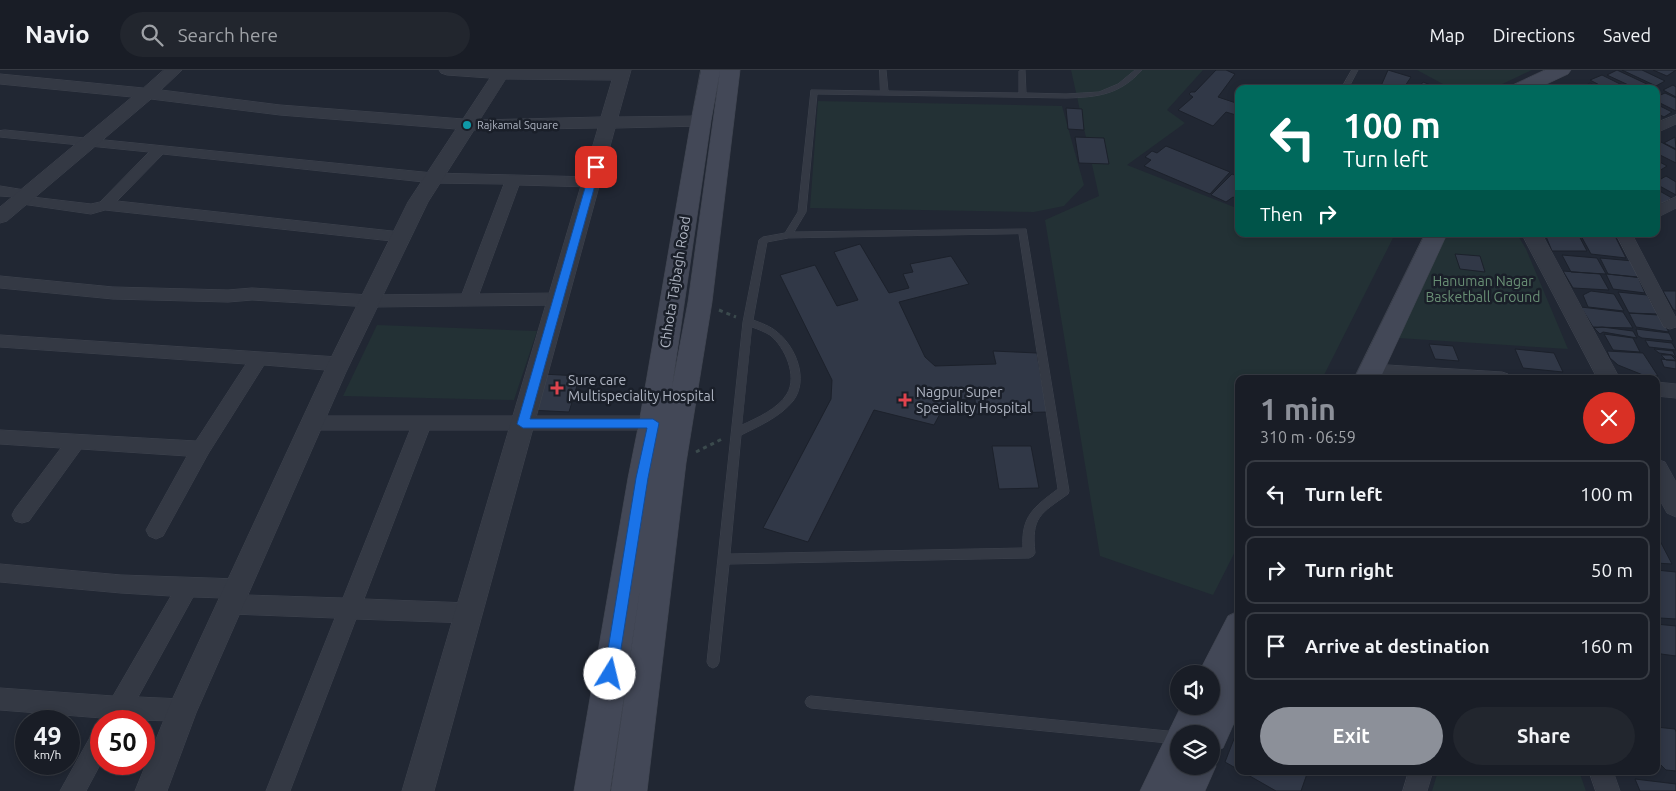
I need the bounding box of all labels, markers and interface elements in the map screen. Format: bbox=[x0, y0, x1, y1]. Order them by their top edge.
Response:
search box bbox=[120, 12, 470, 57]
text: Navio bbox=[25, 21, 90, 48]
icon: search bbox=[138, 21, 166, 49]
text: Search here bbox=[178, 24, 278, 46]
text: Map bbox=[1429, 25, 1465, 45]
text: Directions bbox=[1493, 25, 1575, 45]
text: Saved bbox=[1603, 25, 1651, 45]
icon: left bbox=[1260, 105, 1325, 170]
text: 100 m bbox=[1343, 105, 1441, 145]
marker: Rajkamal Square bbox=[461, 119, 473, 131]
place label: Rajkamal Square bbox=[477, 119, 558, 131]
pin bbox=[575, 146, 617, 188]
text: Turn left bbox=[1343, 146, 1428, 171]
icon: arrive bbox=[582, 153, 610, 181]
icon: right bbox=[1313, 200, 1341, 228]
text: Then bbox=[1260, 203, 1303, 225]
street label: Chhota Tajbagh Road bbox=[657, 215, 693, 349]
park label: Hanuman Nagar Basketball Ground bbox=[1425, 273, 1541, 305]
place label: Sure care Multispeciality Hospital bbox=[568, 372, 715, 404]
marker: Sure care Multispeciality Hospital bbox=[550, 381, 564, 395]
place label: Nagpur Super Speciality Hospital bbox=[916, 384, 1031, 416]
text: 1 min bbox=[1260, 392, 1336, 426]
button: close bbox=[1583, 392, 1635, 444]
marker: Nagpur Super Speciality Hospital bbox=[898, 393, 912, 407]
text: 310 m · 06:59 bbox=[1260, 428, 1356, 446]
icon: left bbox=[1262, 480, 1290, 508]
text: Turn left bbox=[1305, 483, 1383, 505]
text: 100 m bbox=[1580, 483, 1633, 505]
icon: right bbox=[1262, 556, 1290, 584]
text: Turn right bbox=[1305, 559, 1393, 581]
text: 50 m bbox=[1591, 559, 1633, 581]
icon: arrive bbox=[1262, 632, 1290, 660]
text: Arrive at destination bbox=[1305, 635, 1490, 657]
text: 160 m bbox=[1580, 635, 1633, 657]
position arrow bbox=[583, 647, 635, 699]
map controls bbox=[1170, 665, 1220, 775]
button: sound bbox=[1170, 665, 1220, 715]
button: Exit bbox=[1260, 707, 1443, 765]
button: Share bbox=[1453, 707, 1635, 765]
speed limit sign: 50 bbox=[90, 710, 155, 775]
text: 49 bbox=[33, 722, 62, 750]
button: layers bbox=[1170, 725, 1220, 775]
text: km/h bbox=[34, 748, 61, 761]

